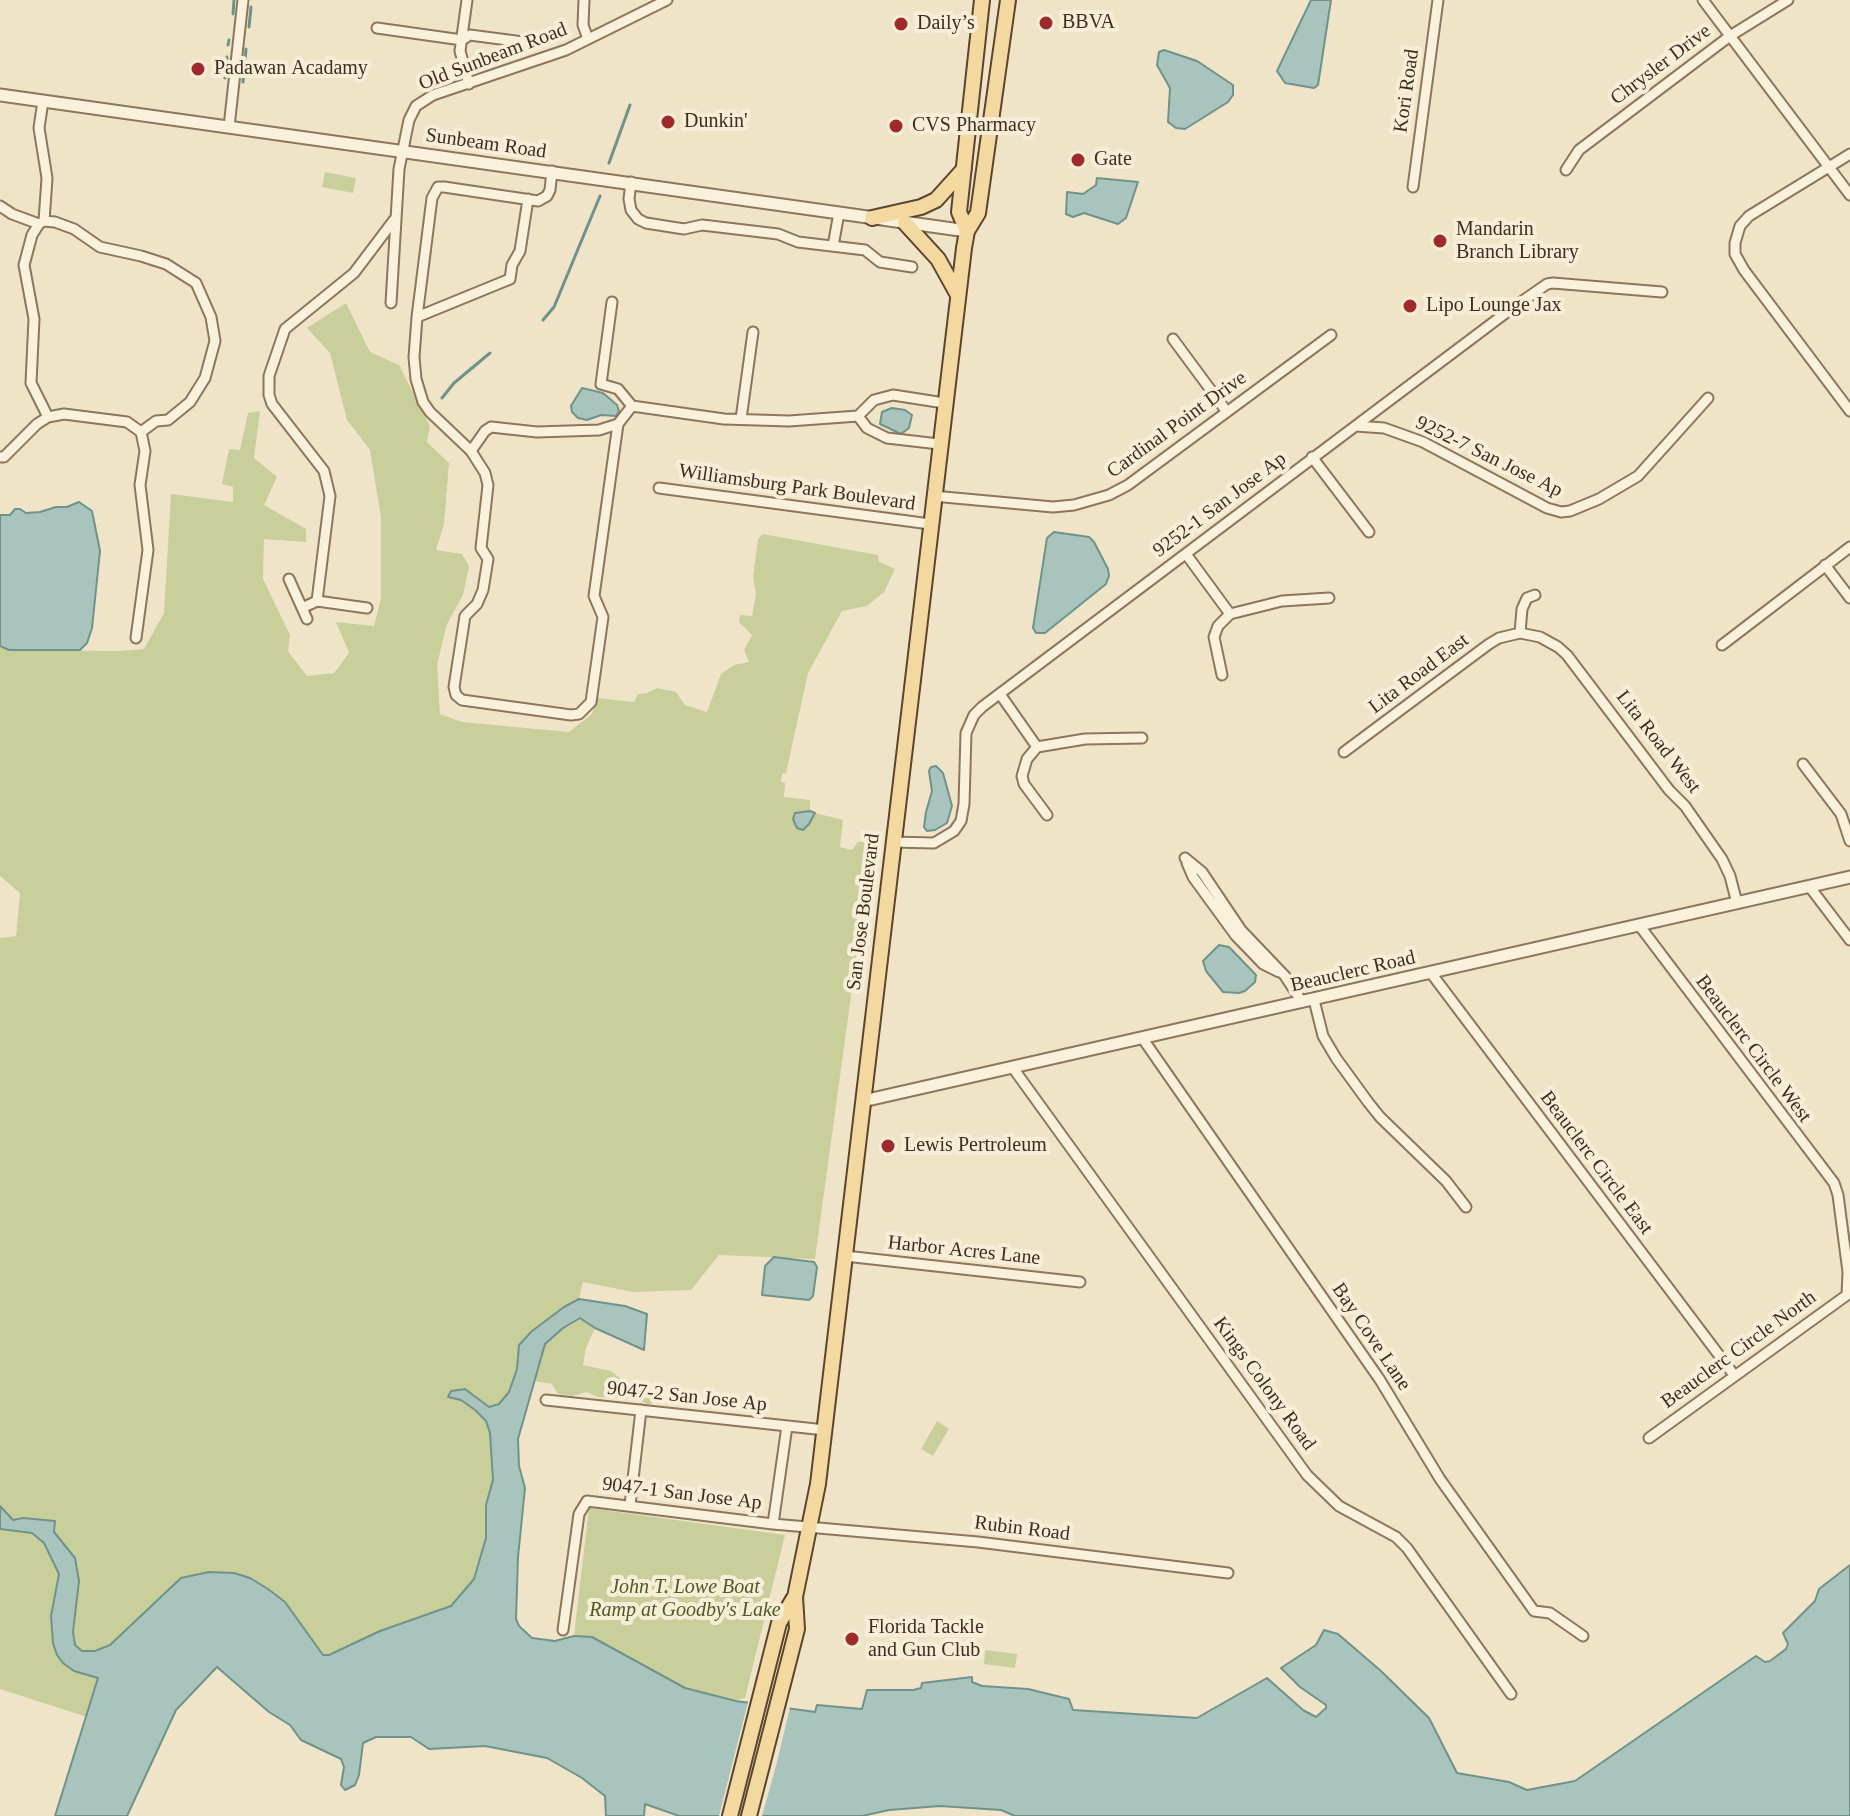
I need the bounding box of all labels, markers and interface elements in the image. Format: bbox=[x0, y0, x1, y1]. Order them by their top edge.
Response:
place label: BBVA bbox=[1062, 11, 1115, 35]
place label: Daily’s bbox=[917, 12, 975, 36]
marker: BBVA bbox=[1037, 14, 1055, 32]
marker: Daily’s bbox=[892, 15, 910, 33]
street label: Old Sunbeam Road bbox=[416, 18, 570, 96]
street label: Chrysler Drive bbox=[1606, 19, 1716, 111]
street label: Kori Road bbox=[1389, 48, 1425, 134]
place label: Padawan Acadamy bbox=[214, 57, 368, 81]
marker: Padawan Acadamy bbox=[189, 60, 207, 78]
place label: Dunkin' bbox=[684, 110, 748, 134]
marker: Dunkin' bbox=[659, 113, 677, 131]
place label: CVS Pharmacy bbox=[912, 114, 1036, 138]
marker: CVS Pharmacy bbox=[887, 117, 905, 135]
street label: Sunbeam Road bbox=[424, 124, 548, 164]
place label: Gate bbox=[1094, 148, 1132, 172]
marker: Gate bbox=[1069, 151, 1087, 169]
place label: Mandarin Branch Library bbox=[1456, 218, 1579, 265]
marker: Mandarin Branch Library bbox=[1431, 232, 1449, 250]
place label: Lipo Lounge Jax bbox=[1426, 294, 1562, 318]
marker: Lipo Lounge Jax bbox=[1401, 297, 1419, 315]
street label: Cardinal Point Drive bbox=[1103, 366, 1251, 484]
street label: 9252-7 San Jose Ap bbox=[1412, 411, 1566, 503]
street label: 9252-1 San Jose Ap bbox=[1149, 447, 1291, 563]
street label: Williamsburg Park Boulevard bbox=[677, 460, 917, 516]
street label: Lita Road East bbox=[1364, 629, 1474, 719]
street label: Lita Road West bbox=[1610, 686, 1706, 798]
street label: San Jose Boulevard bbox=[842, 832, 886, 992]
street label: Beauclerc Road bbox=[1288, 946, 1418, 998]
street label: Beauclerc Circle West bbox=[1690, 971, 1816, 1127]
street label: Beauclerc Circle East bbox=[1534, 1087, 1658, 1239]
place label: Lewis Pertroleum bbox=[904, 1134, 1047, 1158]
marker: Lewis Pertroleum bbox=[879, 1137, 897, 1155]
street label: Harbor Acres Lane bbox=[887, 1231, 1041, 1271]
street label: Bay Cove Lane bbox=[1326, 1279, 1416, 1395]
street label: Beauclerc Circle North bbox=[1657, 1286, 1821, 1414]
street label: Kings Colony Road bbox=[1208, 1313, 1320, 1455]
street label: 9047-2 San Jose Ap bbox=[606, 1377, 768, 1417]
street label: 9047-1 San Jose Ap bbox=[601, 1472, 763, 1516]
street label: Rubin Road bbox=[973, 1511, 1071, 1547]
park label: John T. Lowe Boat Ramp at Goodby's Lake bbox=[589, 1576, 781, 1623]
place label: Florida Tackle and Gun Club bbox=[868, 1616, 984, 1663]
marker: Florida Tackle and Gun Club bbox=[843, 1630, 861, 1648]

